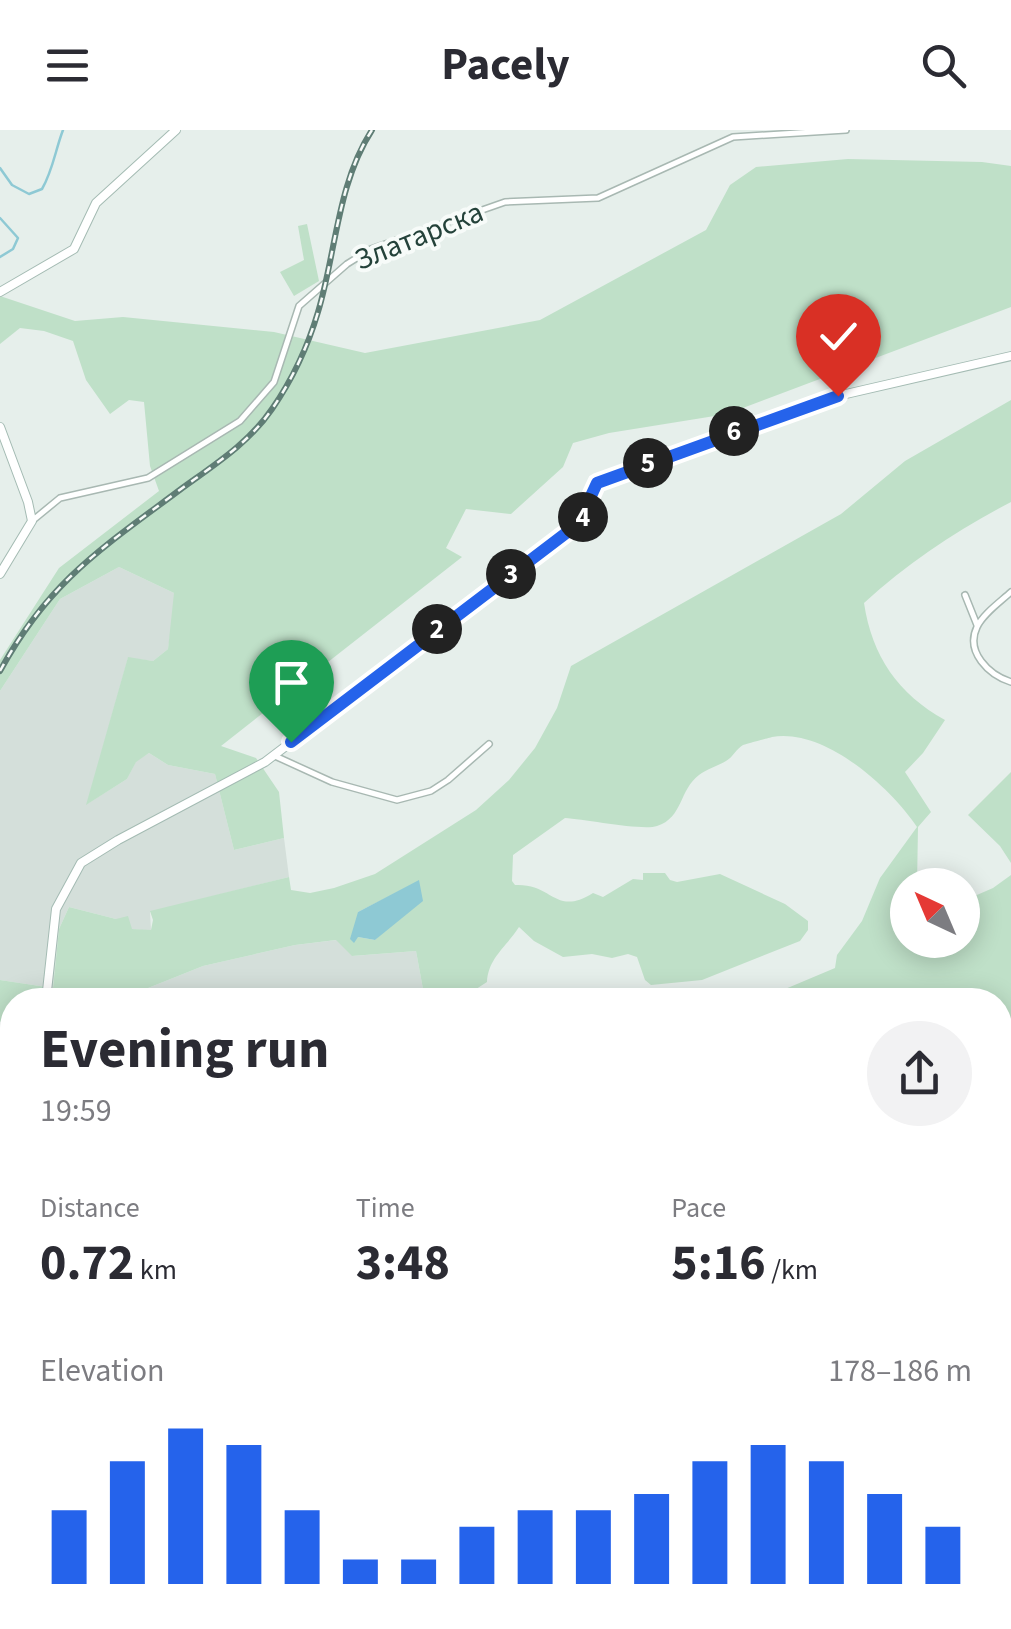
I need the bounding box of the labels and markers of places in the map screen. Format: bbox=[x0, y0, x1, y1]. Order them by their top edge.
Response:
pin bbox=[796, 294, 881, 397]
pin: 6 bbox=[709, 406, 759, 456]
pin: 5 bbox=[623, 438, 673, 488]
pin: 4 bbox=[558, 492, 608, 542]
pin: 3 bbox=[486, 549, 536, 599]
pin: 2 bbox=[412, 604, 462, 654]
pin bbox=[249, 640, 334, 743]

